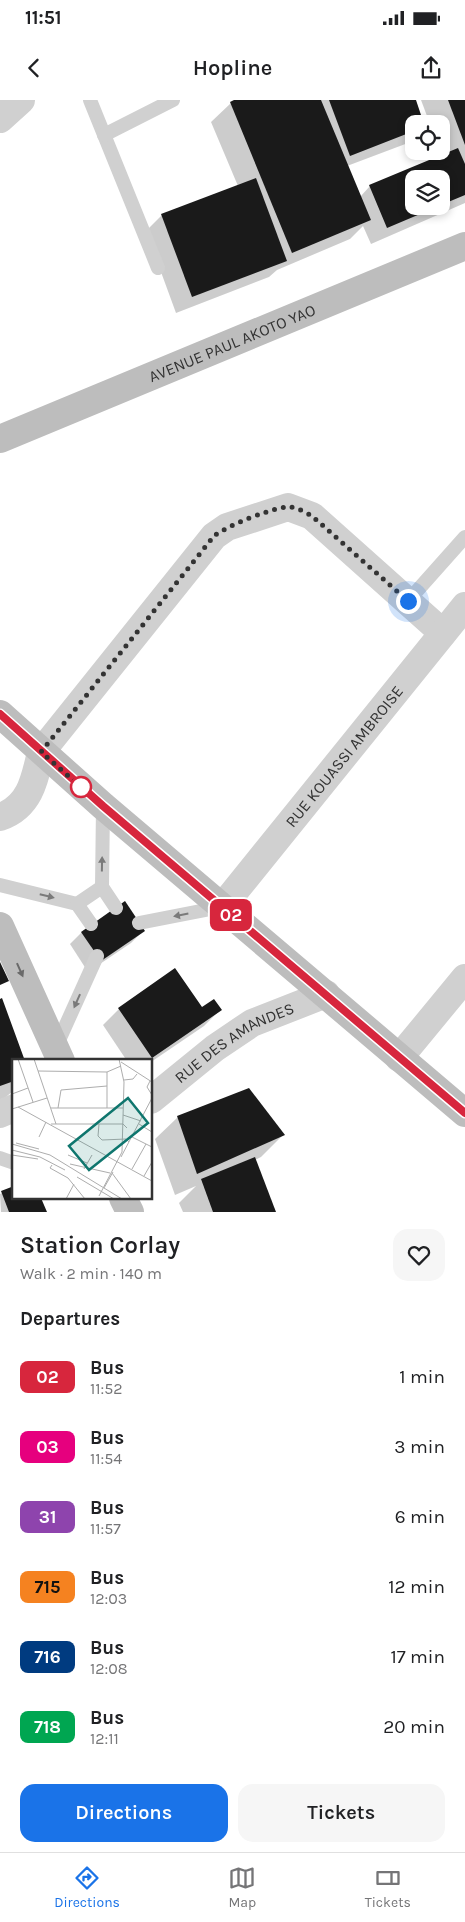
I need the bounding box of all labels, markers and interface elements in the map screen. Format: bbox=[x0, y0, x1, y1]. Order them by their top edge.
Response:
text: 11:51 bbox=[25, 7, 62, 29]
icon: back bbox=[20, 54, 48, 82]
icon: share bbox=[417, 54, 445, 82]
text: Hopline bbox=[193, 55, 272, 81]
map controls bbox=[405, 115, 450, 215]
button: locate bbox=[405, 115, 450, 160]
button: layers bbox=[405, 170, 450, 215]
street label: AVENUE PAUL AKOTO YAO bbox=[146, 300, 318, 386]
your location bbox=[396, 589, 421, 614]
street label: RUE KOUASSI AMBROISE bbox=[281, 682, 407, 831]
unlabelled marker bbox=[70, 776, 92, 798]
one-way arrow bbox=[98, 855, 106, 871]
one-way arrow bbox=[40, 893, 55, 901]
line badge: 02 bbox=[208, 899, 254, 931]
text: 02 bbox=[220, 904, 242, 926]
one-way arrow bbox=[172, 911, 188, 919]
one-way arrow bbox=[16, 963, 24, 977]
one-way arrow bbox=[73, 994, 81, 1008]
street label: RUE DES AMANDES bbox=[171, 999, 297, 1087]
inset map bbox=[12, 1059, 152, 1200]
button: heart bbox=[393, 1229, 445, 1281]
text: Station Corlay bbox=[20, 1231, 180, 1259]
text: Walk · 2 min · 140 m bbox=[20, 1264, 162, 1283]
text: Departures bbox=[20, 1308, 120, 1330]
text: Bus bbox=[90, 1357, 124, 1379]
text: 02 bbox=[36, 1366, 59, 1388]
text: 1 min bbox=[399, 1366, 445, 1388]
text: 11:52 bbox=[90, 1379, 123, 1398]
text: Bus bbox=[90, 1427, 124, 1449]
text: 03 bbox=[36, 1436, 59, 1458]
text: 3 min bbox=[394, 1436, 445, 1458]
text: 11:54 bbox=[90, 1449, 122, 1468]
text: Bus bbox=[90, 1497, 124, 1519]
text: 31 bbox=[39, 1506, 56, 1528]
text: 6 min bbox=[395, 1506, 445, 1528]
text: 11:57 bbox=[90, 1519, 121, 1538]
text: Bus bbox=[90, 1567, 124, 1589]
text: 715 bbox=[35, 1576, 60, 1598]
text: 12 min bbox=[388, 1576, 445, 1598]
text: 12:03 bbox=[90, 1589, 127, 1608]
text: Bus bbox=[90, 1637, 124, 1659]
text: 716 bbox=[34, 1646, 61, 1668]
text: 17 min bbox=[390, 1646, 445, 1668]
text: 12:08 bbox=[90, 1659, 128, 1678]
text: Bus bbox=[90, 1707, 124, 1729]
text: 718 bbox=[34, 1716, 61, 1738]
text: 20 min bbox=[383, 1716, 445, 1738]
text: 12:11 bbox=[90, 1729, 119, 1748]
button: Directions bbox=[20, 1784, 228, 1842]
button: Tickets bbox=[238, 1784, 445, 1842]
tab: Directions bbox=[54, 1864, 120, 1911]
tab: Map bbox=[228, 1864, 256, 1911]
tab: Tickets bbox=[365, 1864, 411, 1911]

